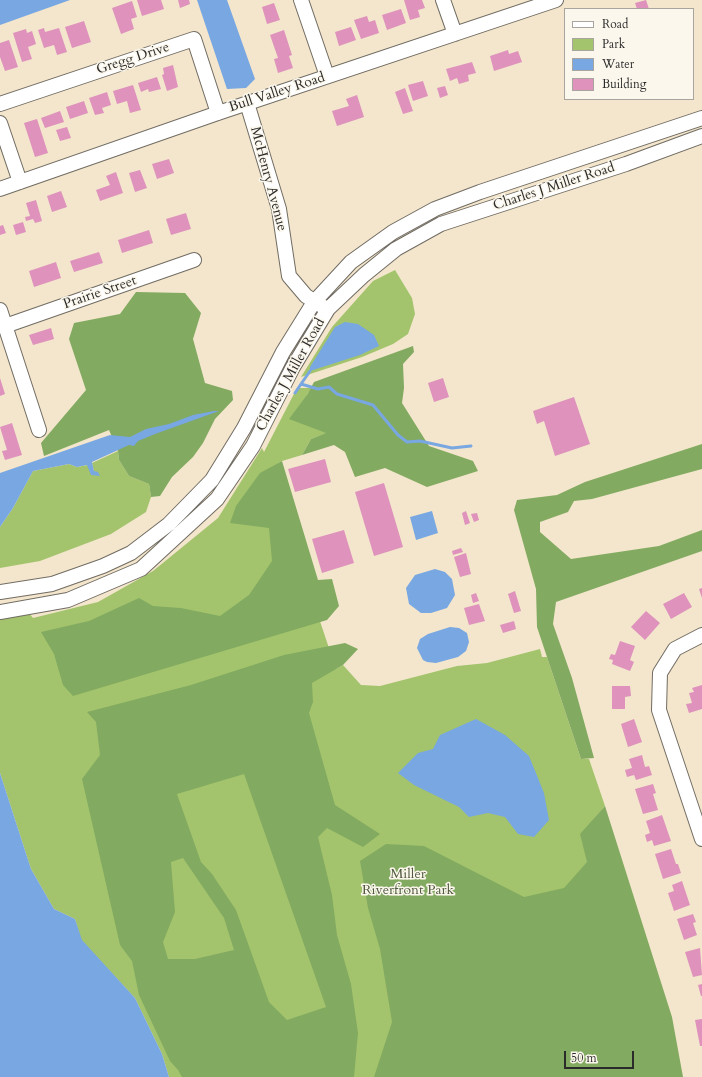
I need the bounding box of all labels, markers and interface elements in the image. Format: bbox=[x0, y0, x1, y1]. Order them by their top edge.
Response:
legend bbox=[564, 8, 694, 100]
text: Road bbox=[602, 16, 628, 32]
text: Park bbox=[602, 36, 625, 52]
street label: Gregg Drive bbox=[94, 39, 172, 79]
text: Water bbox=[602, 56, 634, 72]
street label: Bull Valley Road bbox=[227, 70, 327, 116]
text: Building bbox=[602, 76, 646, 92]
street label: McHenry Avenue bbox=[246, 125, 290, 233]
street label: Charles J Miller Road bbox=[491, 159, 617, 215]
street label: Prairie Street bbox=[61, 273, 139, 313]
street label: Charles J Miller Road bbox=[253, 316, 329, 434]
park label: Miller Riverfront Park bbox=[362, 867, 454, 900]
scale bar bbox=[566, 1043, 636, 1069]
text: 50 m bbox=[571, 1050, 597, 1066]

